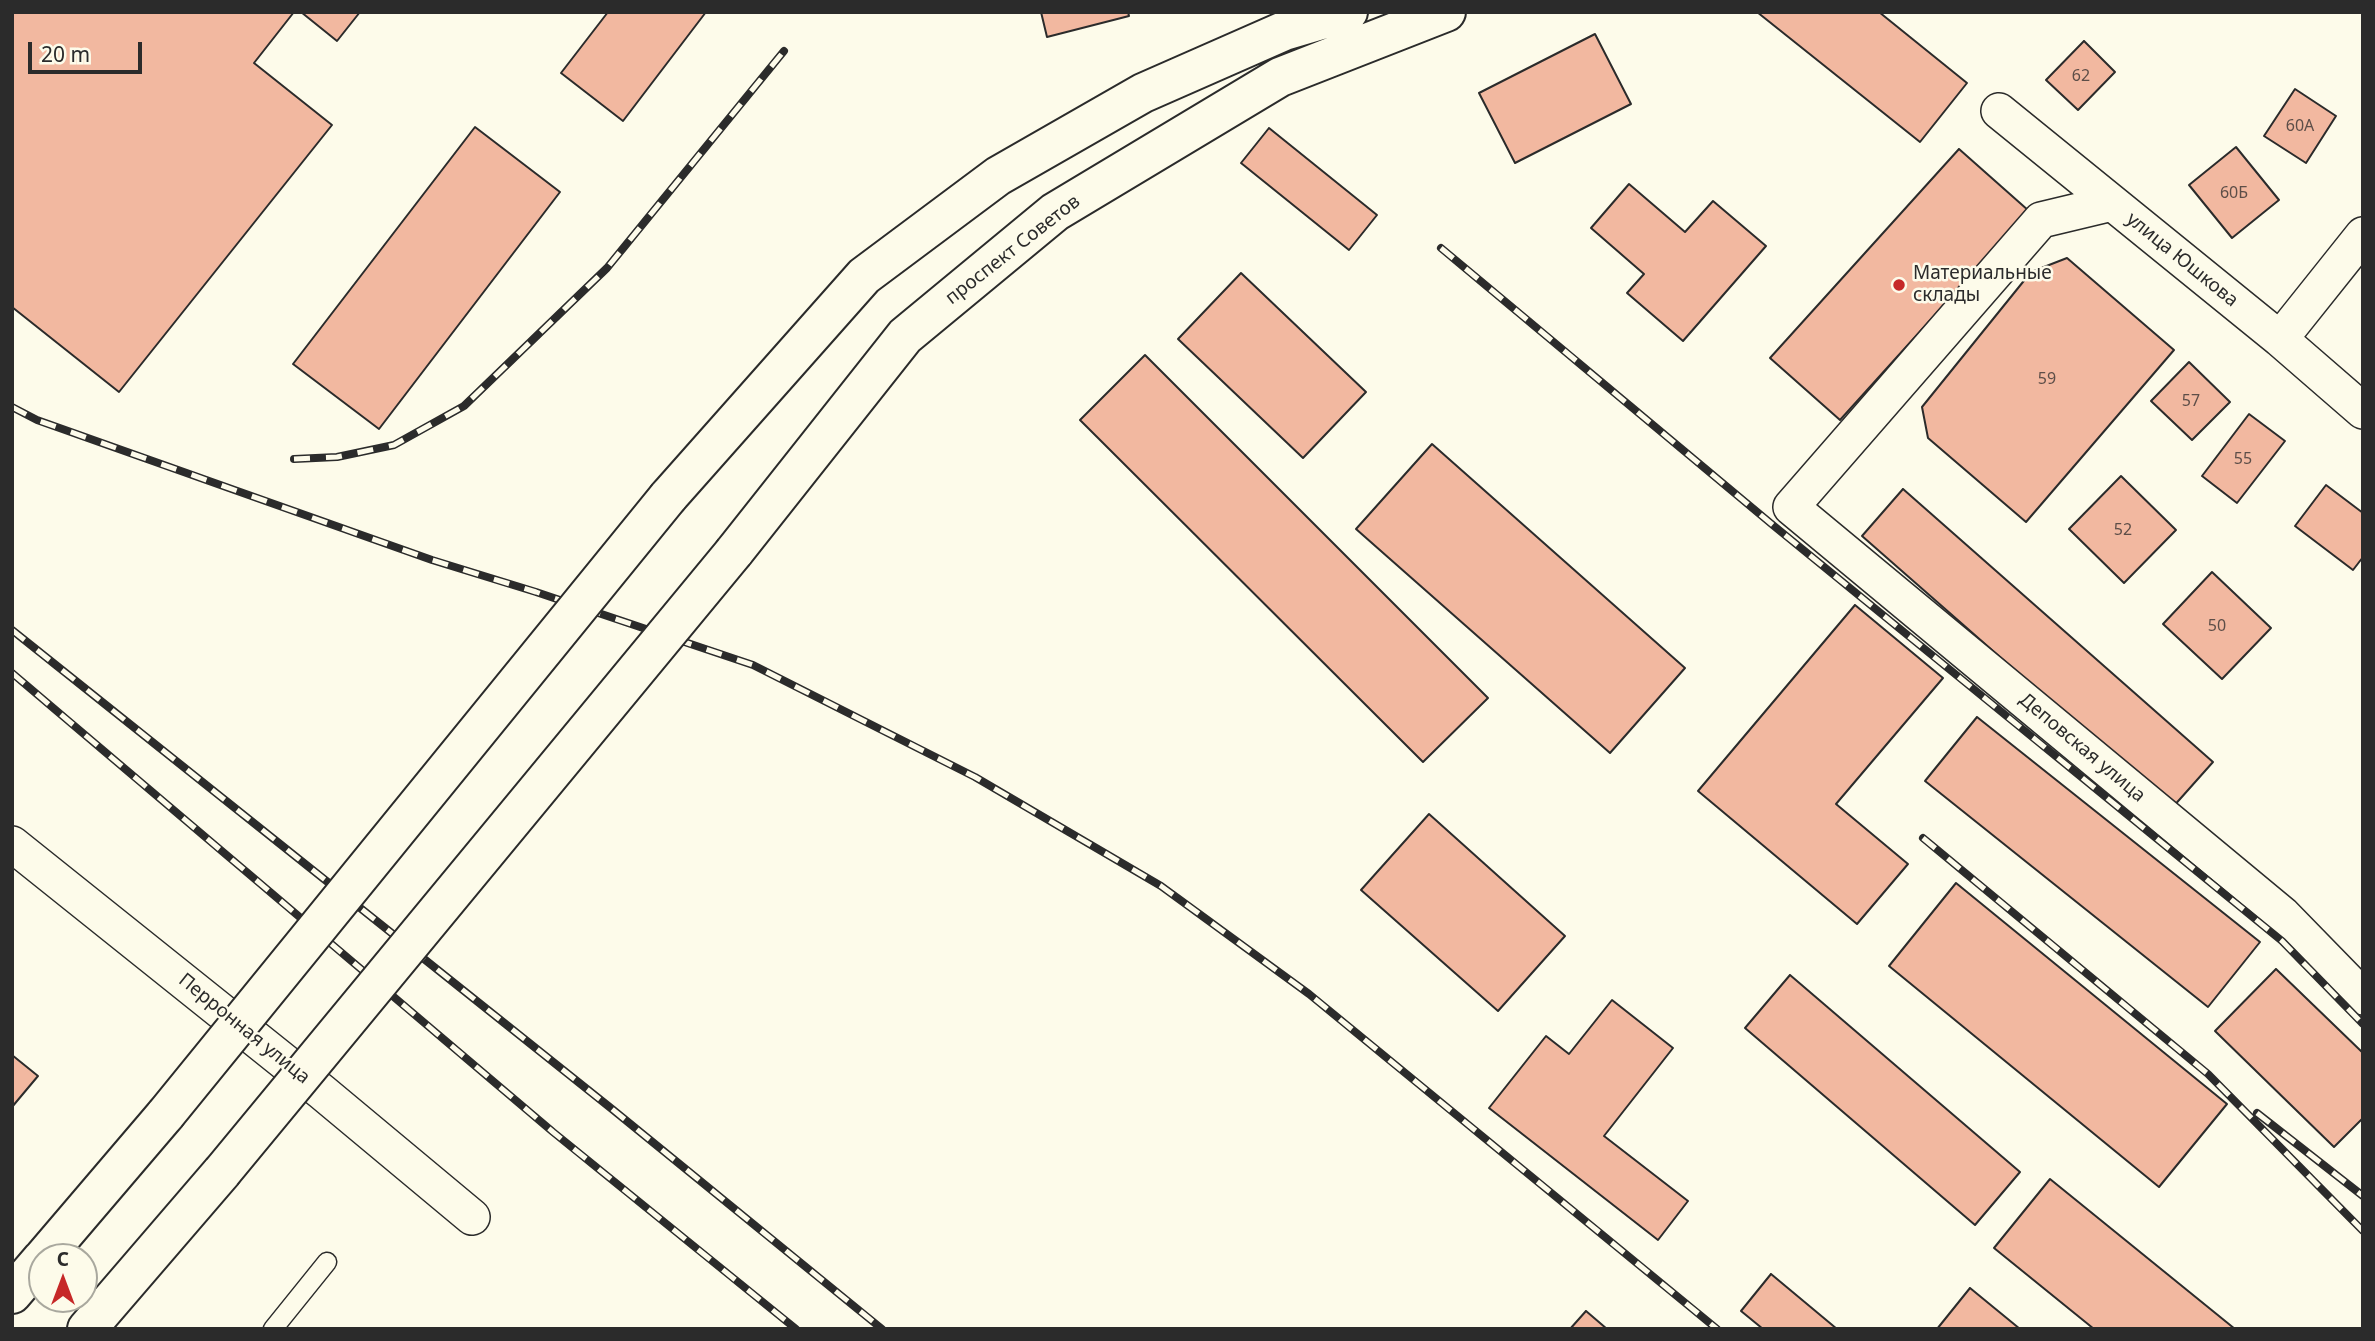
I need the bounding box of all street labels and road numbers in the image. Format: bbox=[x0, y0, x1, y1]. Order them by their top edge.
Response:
street label: проспект Советов bbox=[941, 190, 1085, 310]
street label: улица Юшкова bbox=[2122, 208, 2242, 312]
street label: Деповская улица bbox=[2014, 689, 2150, 807]
street label: Перронная улица bbox=[174, 969, 314, 1089]

